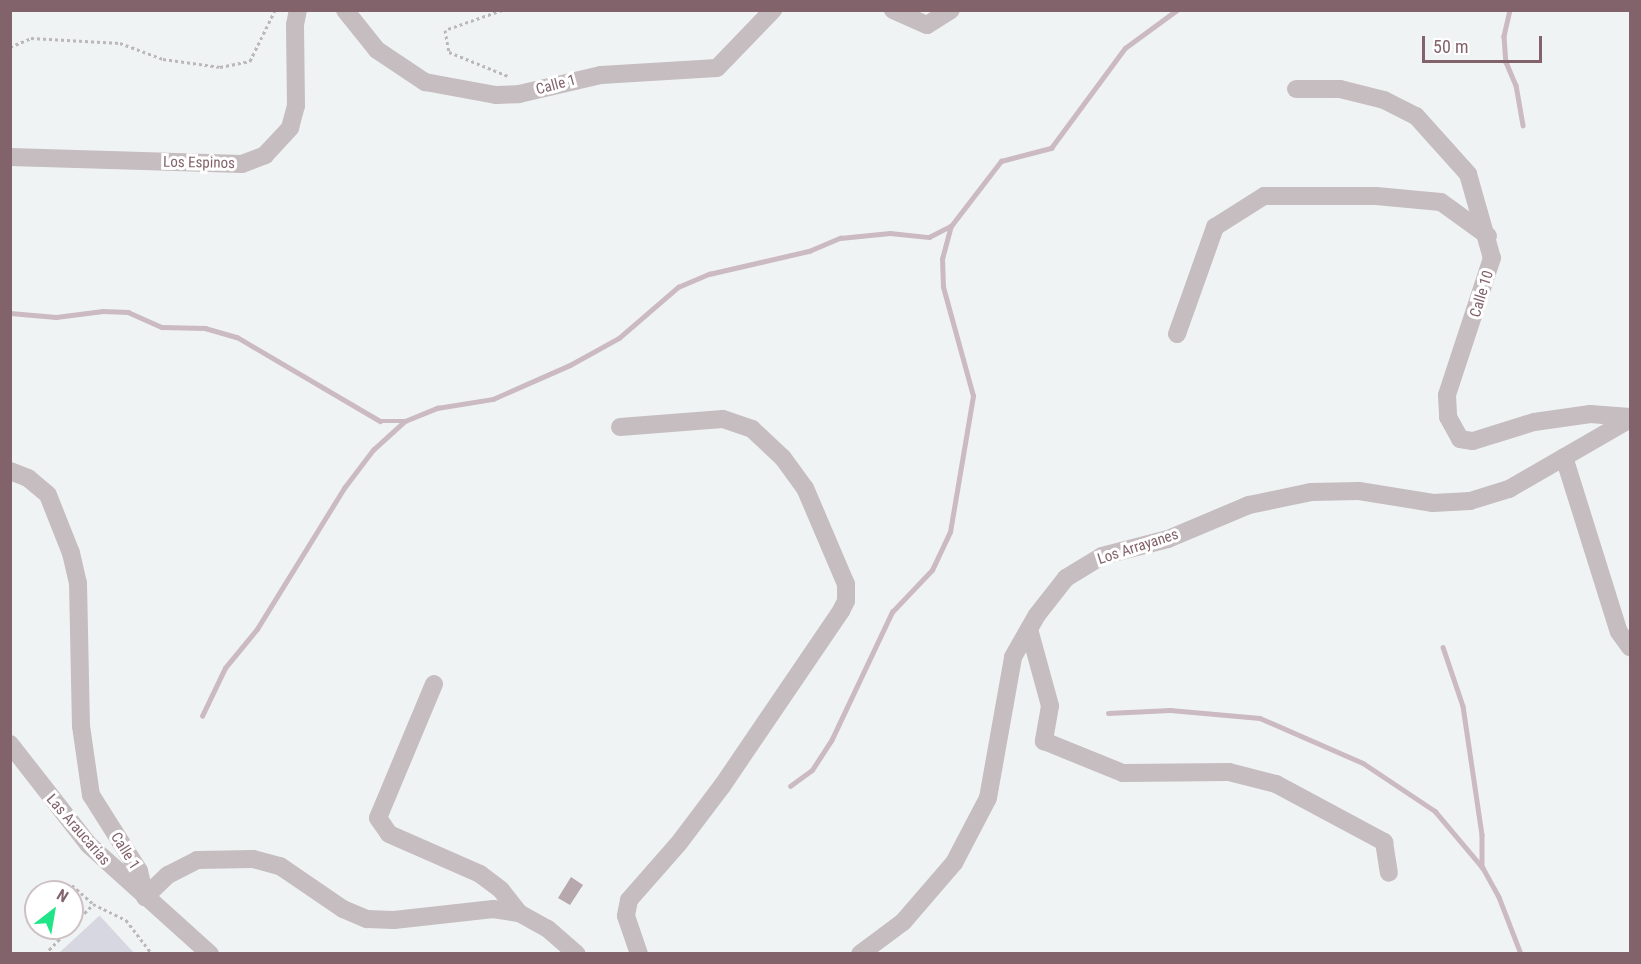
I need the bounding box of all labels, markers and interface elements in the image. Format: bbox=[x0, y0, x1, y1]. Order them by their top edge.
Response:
scale bar bbox=[1425, 24, 1545, 62]
text: 50 m bbox=[1433, 36, 1468, 57]
street label: Calle 1 bbox=[534, 71, 578, 99]
street label: Los Espinos bbox=[163, 153, 235, 173]
street label: Calle 10 bbox=[1466, 268, 1498, 320]
street label: Los Arrayanes bbox=[1095, 525, 1181, 569]
street label: Las Araucarias bbox=[42, 791, 114, 869]
street label: Calle 1 bbox=[107, 829, 143, 873]
north arrow bbox=[24, 880, 84, 940]
text: N bbox=[53, 885, 72, 907]

